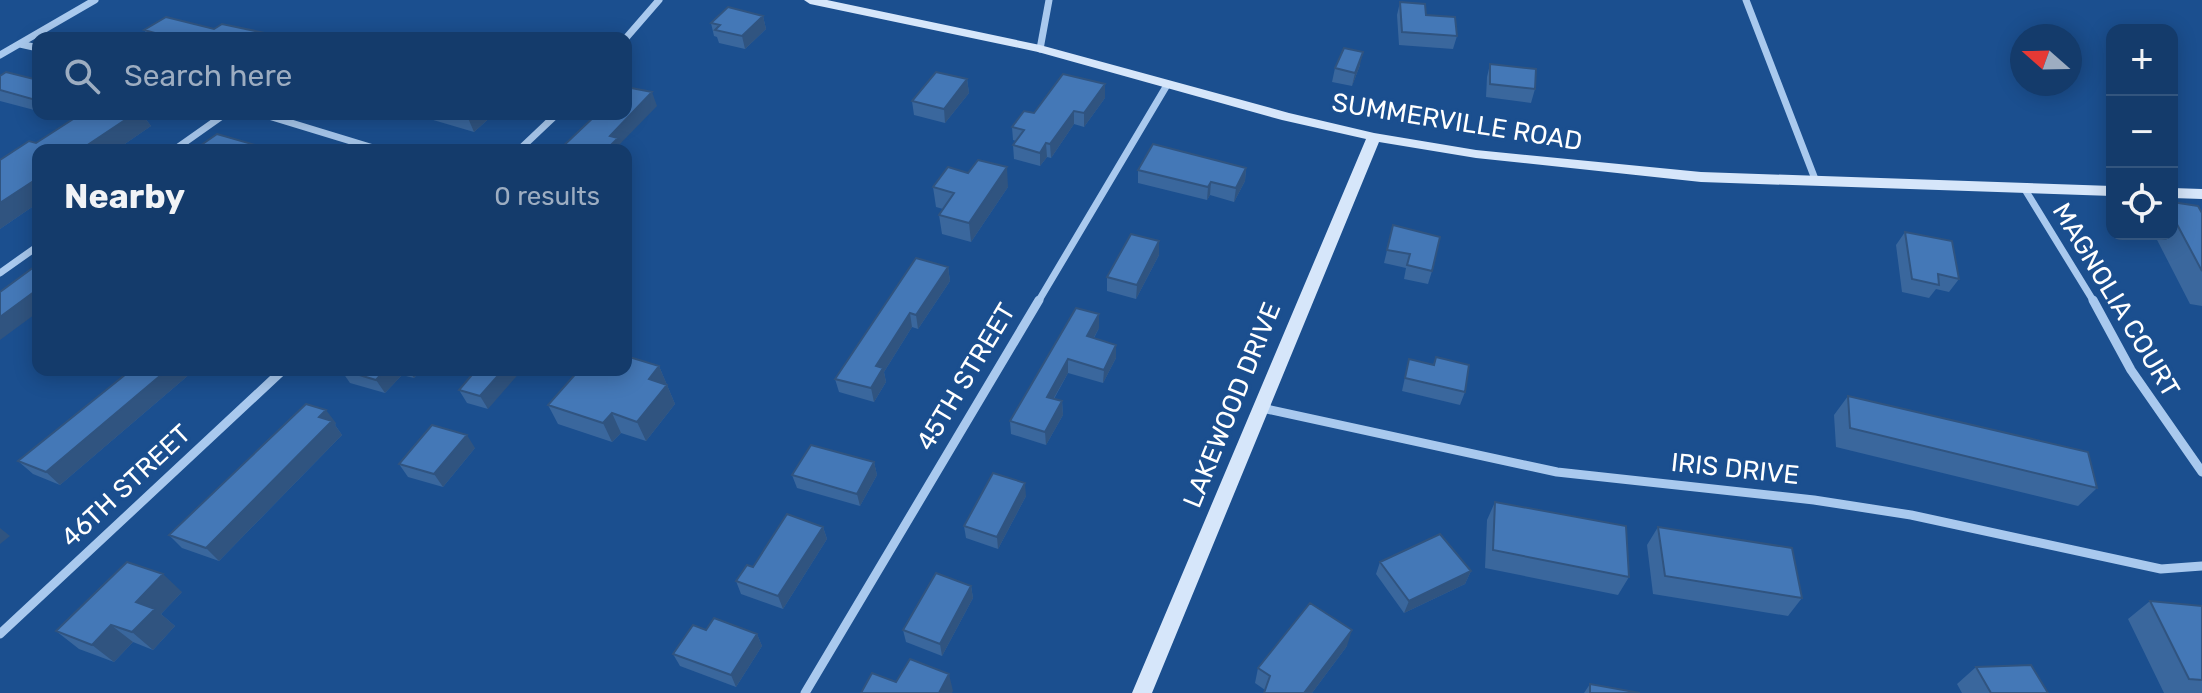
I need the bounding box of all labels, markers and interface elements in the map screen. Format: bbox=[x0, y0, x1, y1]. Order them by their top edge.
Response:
north arrow bbox=[2010, 24, 2082, 96]
map controls bbox=[2106, 24, 2178, 240]
button: + bbox=[2106, 24, 2178, 96]
search box bbox=[32, 32, 632, 120]
icon: search bbox=[60, 54, 104, 98]
text: Search here bbox=[124, 58, 292, 94]
street label: SUMMERVILLE ROAD bbox=[1330, 87, 1584, 157]
button: − bbox=[2106, 96, 2178, 168]
button: locate bbox=[2106, 168, 2178, 240]
text: Nearby bbox=[64, 176, 185, 217]
text: 0 results bbox=[494, 181, 600, 212]
street label: MAGNOLIA COURT bbox=[2046, 197, 2186, 403]
street label: 45TH STREET bbox=[910, 298, 1022, 456]
street label: LAKEWOOD DRIVE bbox=[1177, 298, 1287, 512]
street label: 46TH STREET bbox=[55, 418, 197, 554]
street label: IRIS DRIVE bbox=[1669, 447, 1801, 491]

